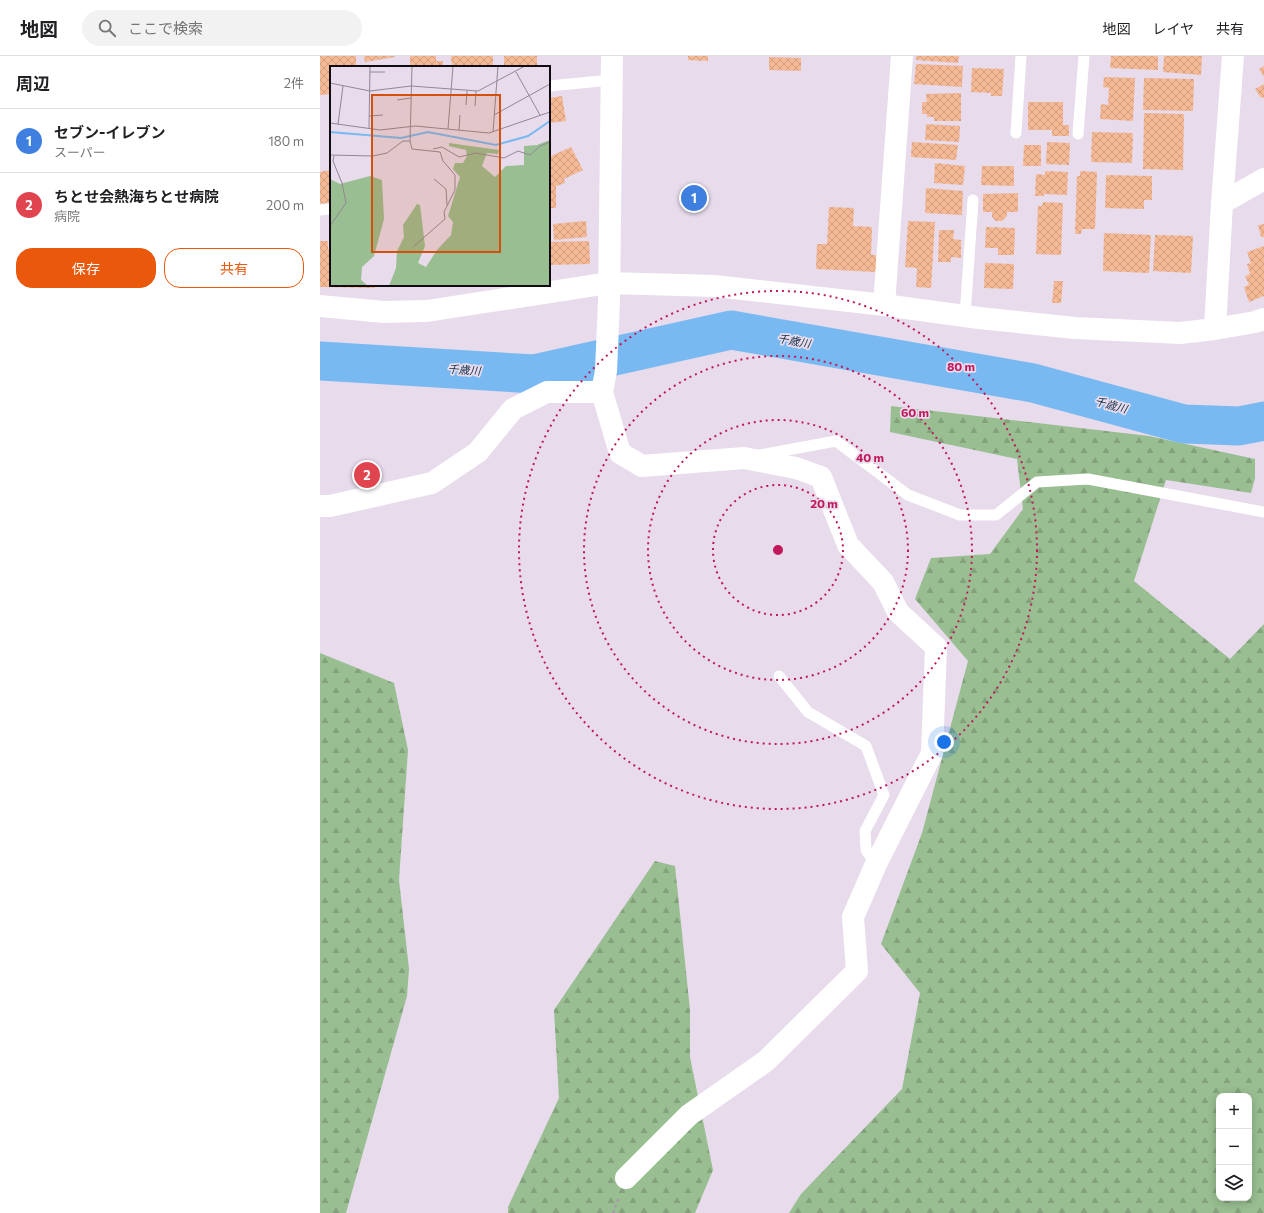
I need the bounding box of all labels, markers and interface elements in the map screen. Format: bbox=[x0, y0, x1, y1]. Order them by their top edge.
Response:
search box bbox=[82, 10, 362, 46]
text: 地図 bbox=[20, 17, 58, 40]
icon: search bbox=[96, 17, 118, 39]
text: ここで検索 bbox=[128, 19, 203, 37]
text: 地図 bbox=[1102, 20, 1130, 37]
text: レイヤ bbox=[1152, 20, 1194, 37]
text: 共有 bbox=[1216, 20, 1244, 37]
inset map bbox=[330, 66, 550, 286]
text: 周辺 bbox=[16, 73, 50, 94]
text: 2件 bbox=[284, 75, 304, 91]
text: セブン-イレブン bbox=[54, 123, 165, 141]
text: 1 bbox=[26, 133, 32, 149]
text: 180 m bbox=[268, 133, 304, 149]
text: スーパー bbox=[54, 144, 106, 160]
pin: 1 bbox=[681, 183, 707, 213]
text: ちとせ会熱海ちとせ病院 bbox=[54, 187, 219, 205]
text: 2 bbox=[25, 197, 33, 213]
text: 200 m bbox=[266, 197, 304, 213]
text: 病院 bbox=[54, 208, 80, 224]
button: 保存 bbox=[16, 248, 156, 288]
button: 共有 bbox=[164, 248, 304, 288]
water label: 千歳川 bbox=[777, 331, 812, 350]
text: 80 m bbox=[947, 359, 975, 373]
water label: 千歳川 bbox=[447, 362, 482, 377]
water label: 千歳川 bbox=[1094, 394, 1130, 415]
text: 60 m bbox=[901, 405, 929, 419]
text: 40 m bbox=[856, 450, 884, 464]
pin: 2 bbox=[354, 460, 380, 490]
text: 20 m bbox=[810, 496, 838, 510]
centre of rings bbox=[771, 543, 785, 557]
your location bbox=[934, 732, 954, 752]
map controls bbox=[1216, 1093, 1252, 1201]
button: + bbox=[1216, 1093, 1252, 1129]
button: − bbox=[1216, 1129, 1252, 1165]
button: layers bbox=[1216, 1165, 1252, 1201]

